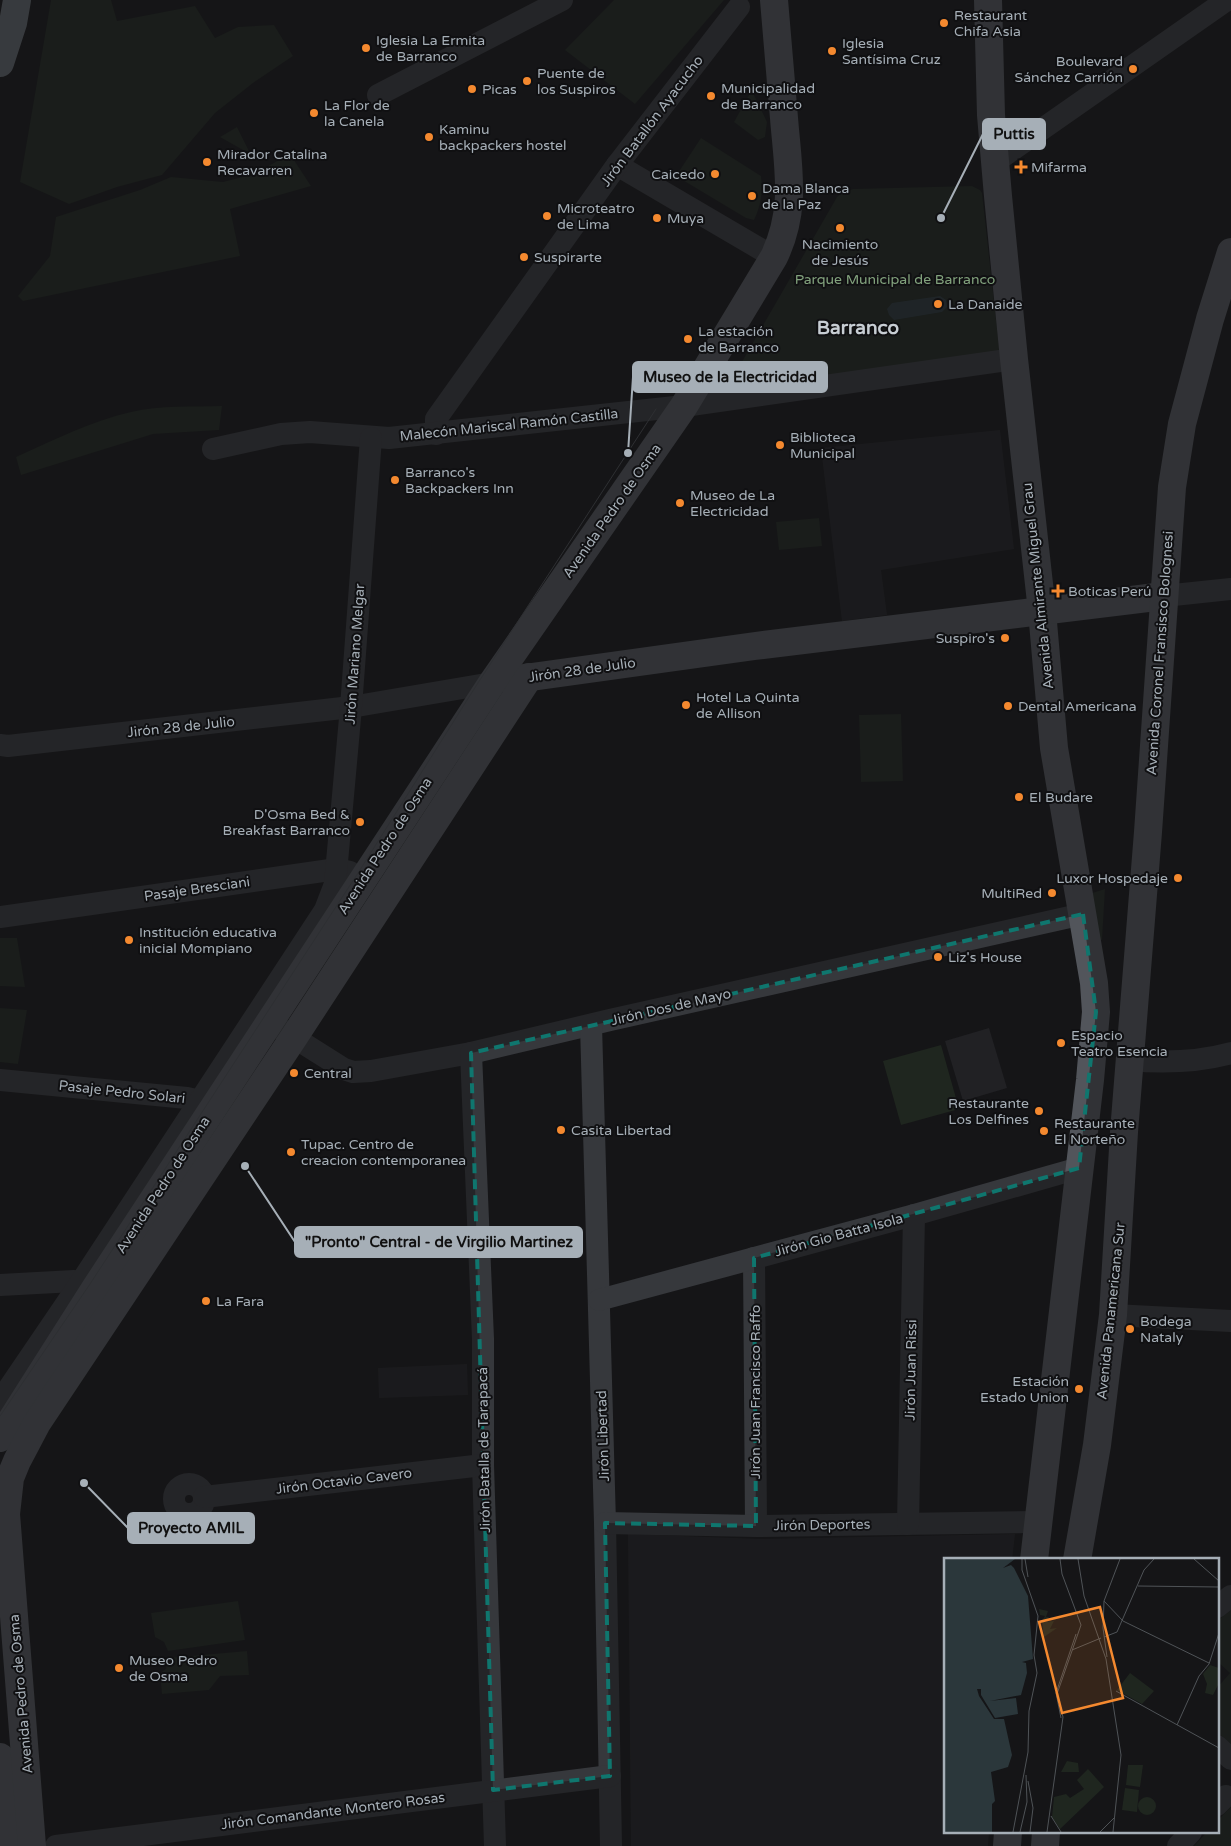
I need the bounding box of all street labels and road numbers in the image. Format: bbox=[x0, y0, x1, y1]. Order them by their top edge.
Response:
street label: Jirón Batallón Ayacucho bbox=[597, 52, 707, 190]
street label: Malecón Mariscal Ramón Castilla bbox=[399, 405, 619, 445]
street label: Avenida Pedro de Osma bbox=[559, 441, 665, 581]
street label: Avenida Almirante Miguel Grau bbox=[1019, 482, 1057, 690]
street label: Avenida Coronel Fransisco Bolognesi bbox=[1143, 530, 1177, 776]
street label: Jirón Mariano Melgar bbox=[342, 582, 368, 725]
street label: Jirón 28 de Julio bbox=[527, 654, 637, 686]
street label: Jirón 28 de Julio bbox=[126, 713, 236, 741]
street label: Avenida Pedro de Osma bbox=[334, 774, 436, 918]
street label: Pasaje Bresciani bbox=[143, 873, 251, 905]
street label: Jirón Dos de Mayo bbox=[609, 985, 733, 1029]
street label: Pasaje Pedro Solari bbox=[58, 1077, 186, 1107]
street label: Avenida Pedro de Osma bbox=[112, 1113, 214, 1257]
street label: Jirón Gio Batta Isola bbox=[773, 1210, 905, 1260]
street label: Avenida Panamericana Sur bbox=[1093, 1221, 1129, 1401]
street label: Jirón Juan Francisco Raffo bbox=[747, 1305, 764, 1479]
street label: Jirón Juan Rissi bbox=[902, 1319, 920, 1421]
street label: Jirón Batalla de Tarapacá bbox=[474, 1367, 494, 1533]
street label: Jirón Libertad bbox=[593, 1390, 613, 1482]
street label: Jirón Octavio Cavero bbox=[275, 1464, 413, 1498]
street label: Jirón Deportes bbox=[774, 1516, 871, 1534]
street label: Avenida Pedro de Osma bbox=[6, 1614, 36, 1774]
street label: Jirón Comandante Montero Rosas bbox=[220, 1789, 446, 1833]

